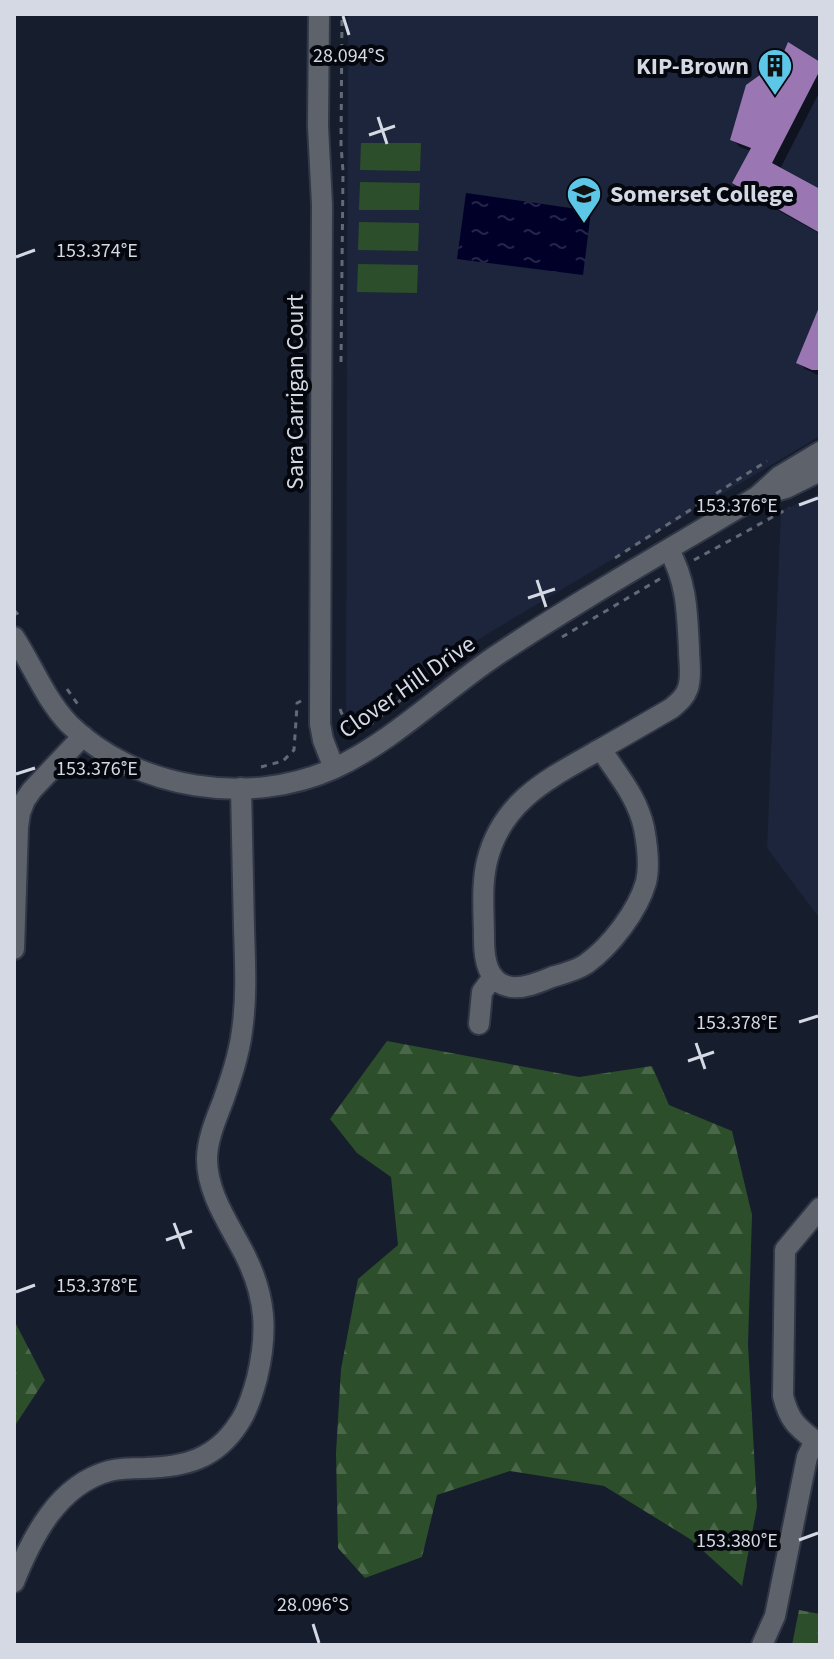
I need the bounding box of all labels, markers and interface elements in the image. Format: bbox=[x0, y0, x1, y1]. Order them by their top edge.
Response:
text: 28.094°S bbox=[313, 42, 385, 70]
building icon: KIP-Brown bbox=[756, 47, 794, 97]
place label: KIP-Brown bbox=[636, 49, 749, 84]
school or university icon: Somerset College bbox=[565, 175, 603, 225]
place label: Somerset College bbox=[610, 177, 794, 212]
text: 153.374°E bbox=[56, 237, 138, 265]
street label: Sara Carrigan Court bbox=[278, 294, 313, 490]
text: 153.376°E bbox=[696, 492, 778, 520]
street label: Clover Hill Drive bbox=[332, 627, 482, 747]
text: 153.376°E bbox=[56, 755, 138, 783]
text: 153.378°E bbox=[696, 1009, 778, 1037]
text: 153.378°E bbox=[56, 1272, 138, 1300]
text: 153.380°E bbox=[696, 1527, 778, 1555]
text: 28.096°S bbox=[277, 1591, 349, 1619]

